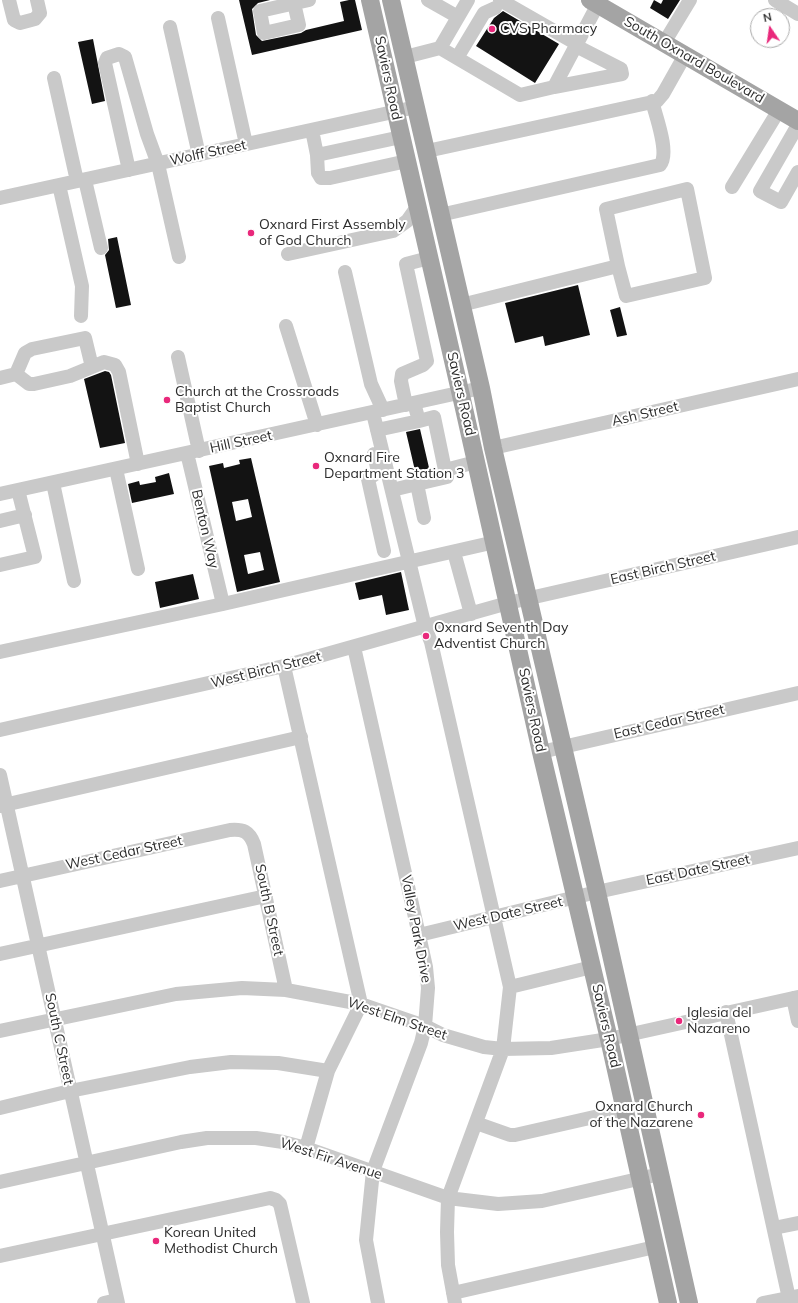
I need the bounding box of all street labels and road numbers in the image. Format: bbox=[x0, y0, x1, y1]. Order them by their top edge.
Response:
street label: South Oxnard Boulevard bbox=[621, 13, 767, 107]
street label: Saviers Road bbox=[371, 35, 405, 121]
street label: Wolff Street bbox=[168, 137, 248, 169]
street label: Saviers Road bbox=[443, 351, 479, 437]
street label: Ash Street bbox=[610, 398, 680, 430]
street label: Hill Street bbox=[208, 427, 274, 457]
street label: Benton Way bbox=[188, 488, 222, 570]
street label: East Birch Street bbox=[609, 548, 717, 588]
street label: West Birch Street bbox=[209, 648, 323, 692]
street label: Saviers Road bbox=[515, 667, 549, 753]
street label: East Cedar Street bbox=[612, 701, 726, 743]
street label: West Cedar Street bbox=[64, 832, 184, 874]
street label: East Date Street bbox=[645, 851, 751, 889]
street label: South B Street bbox=[251, 863, 287, 957]
street label: Valley Park Drive bbox=[397, 874, 435, 984]
street label: West Date Street bbox=[452, 893, 564, 935]
street label: Saviers Road bbox=[588, 983, 624, 1069]
street label: South C Street bbox=[41, 992, 77, 1086]
street label: West Elm Street bbox=[345, 994, 449, 1044]
street label: West Fir Avenue bbox=[278, 1135, 384, 1183]

